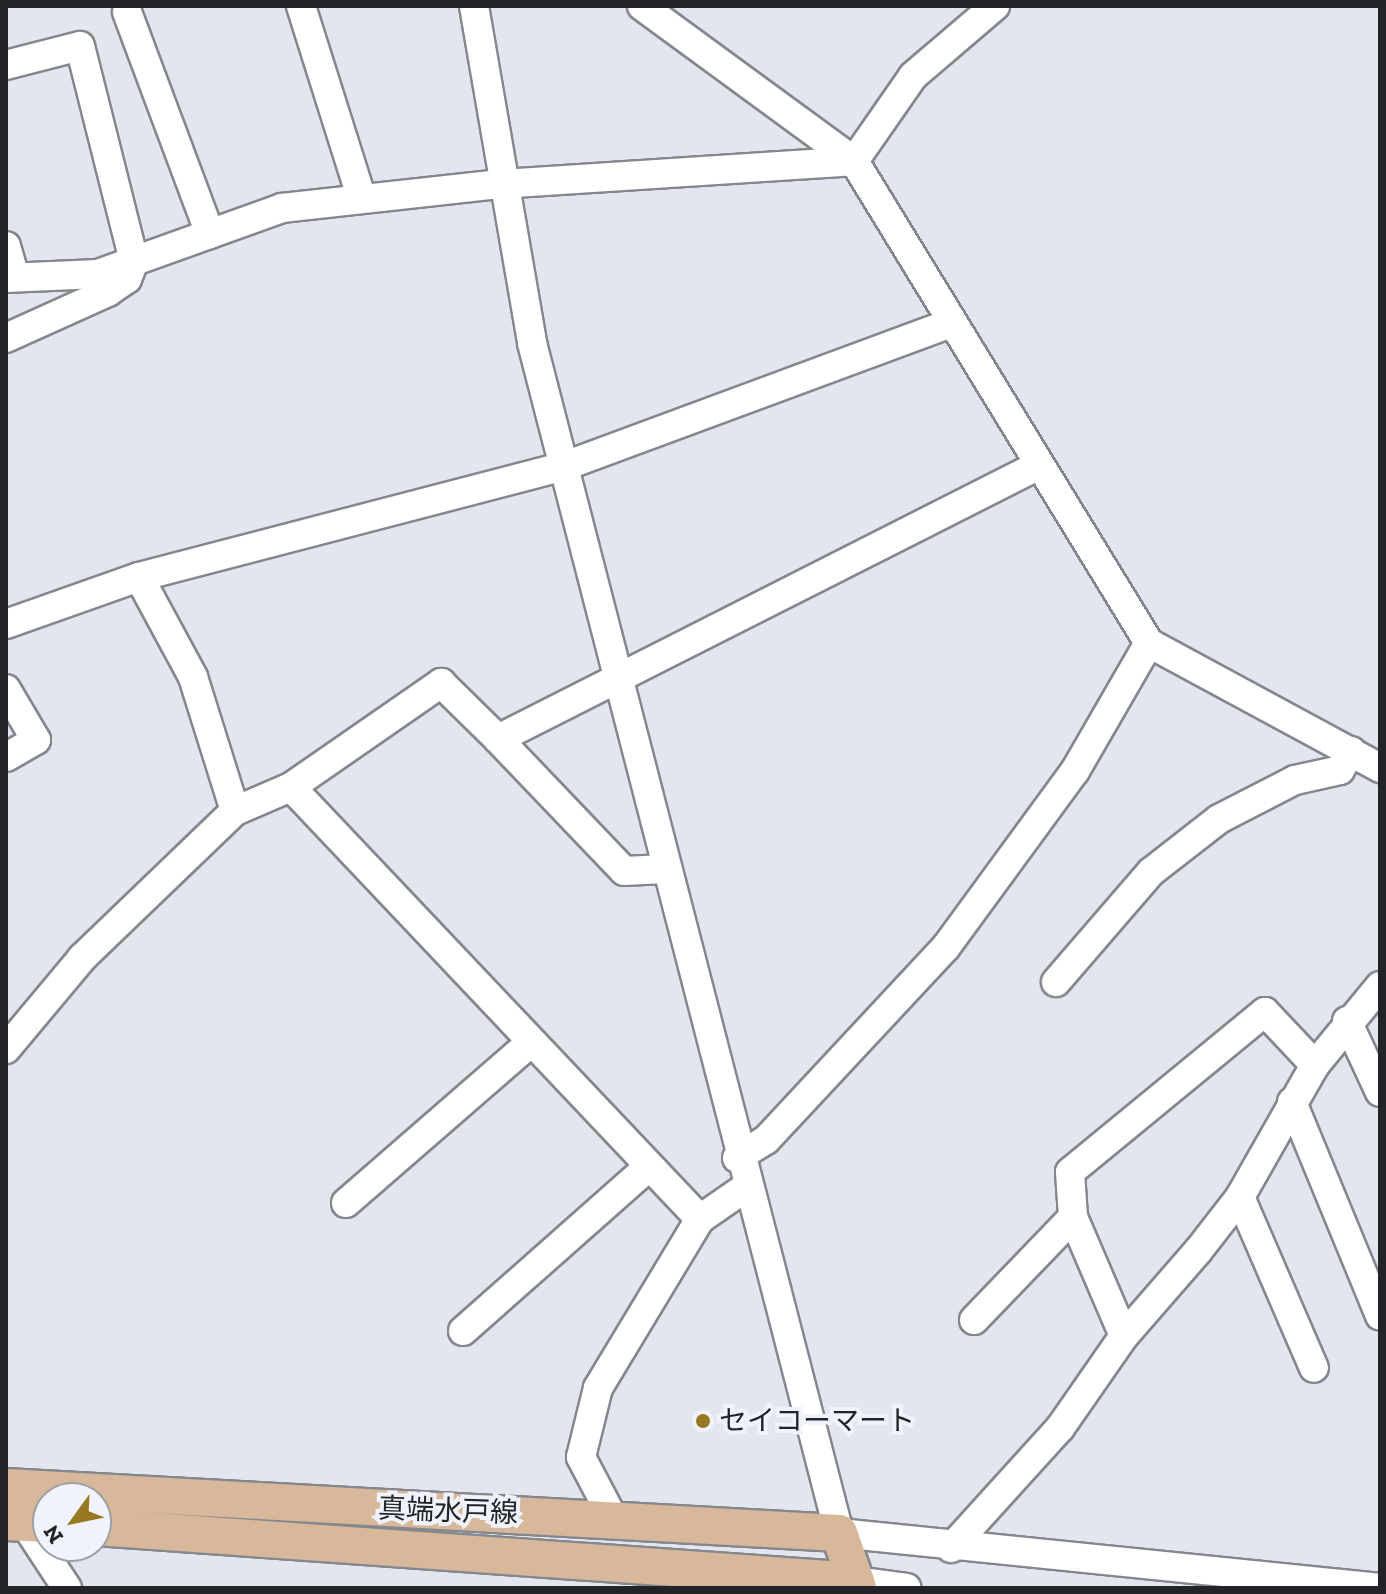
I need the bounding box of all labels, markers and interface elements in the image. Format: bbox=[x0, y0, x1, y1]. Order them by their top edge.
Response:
place label: セイコーマート bbox=[719, 1404, 915, 1438]
marker: セイコーマート bbox=[694, 1412, 712, 1430]
north arrow bbox=[32, 1482, 112, 1562]
street label: 真端水戸線 bbox=[377, 1492, 519, 1530]
text: N bbox=[37, 1520, 69, 1549]

